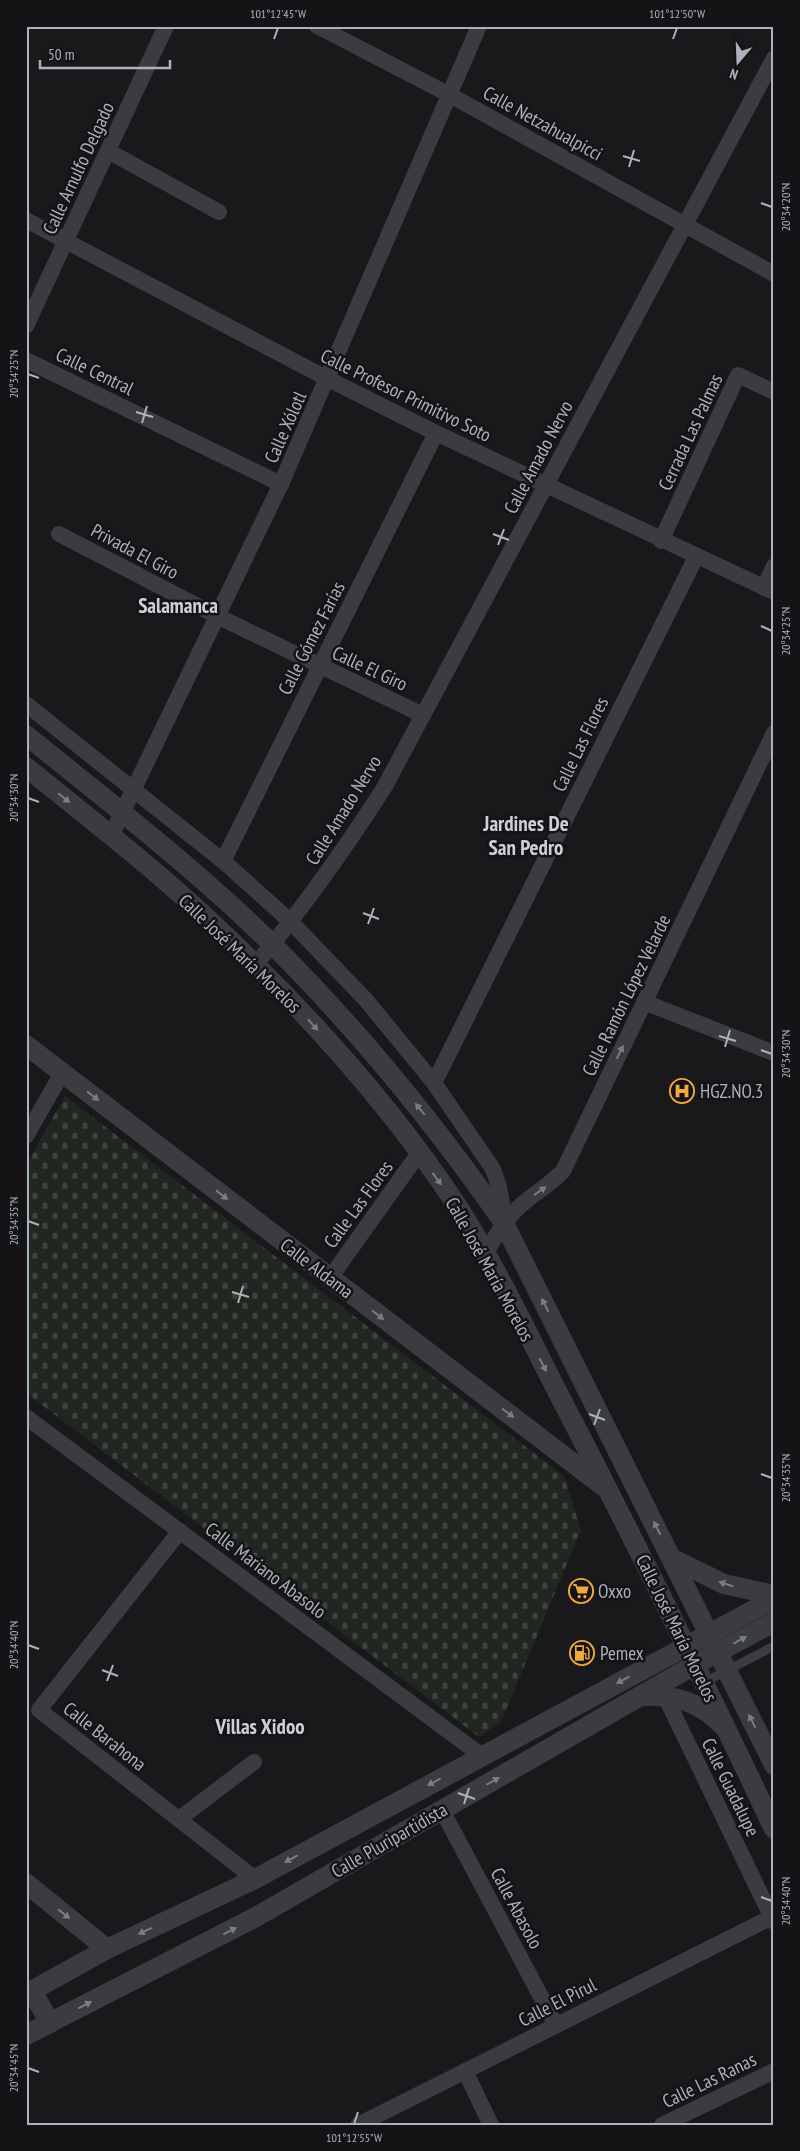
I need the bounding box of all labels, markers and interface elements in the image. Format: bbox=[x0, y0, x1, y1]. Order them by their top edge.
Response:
text: 101°12'45"W bbox=[250, 6, 306, 21]
text: 101°12'50"W bbox=[649, 6, 705, 21]
scale bar bbox=[40, 38, 170, 70]
north arrow bbox=[712, 38, 762, 88]
text: 50 m bbox=[48, 45, 74, 64]
text: N bbox=[727, 65, 740, 84]
street label: Calle Netzahualpicci bbox=[479, 80, 607, 166]
street label: Calle Arnulfo Delgado bbox=[37, 98, 119, 238]
text: 20°34'20"N bbox=[778, 183, 793, 231]
street label: Calle Central bbox=[52, 342, 138, 400]
street label: Calle Profesor Primitivo Soto bbox=[317, 343, 495, 447]
text: 20°34'25"N bbox=[6, 350, 21, 398]
street label: Cerrada Las Palmas bbox=[652, 370, 728, 494]
street label: Calle Xólotl bbox=[259, 387, 312, 466]
street label: Calle Amado Nervo bbox=[498, 396, 578, 518]
street label: Privada El Giro bbox=[87, 518, 183, 584]
street label: Calle Gómez Farías bbox=[272, 577, 350, 699]
district label: Salamanca bbox=[138, 592, 218, 619]
text: 20°34'25"N bbox=[778, 607, 793, 655]
street label: Calle El Giro bbox=[329, 640, 411, 696]
street label: Calle Las Flores bbox=[547, 693, 613, 795]
street label: Calle Amado Nervo bbox=[300, 751, 386, 869]
text: 20°34'30"N bbox=[6, 774, 21, 822]
one-way arrow bbox=[57, 792, 70, 803]
district label: Jardines De San Pedro bbox=[482, 810, 569, 861]
street label: Calle José María Morelos bbox=[174, 888, 306, 1018]
street label: Calle Ramón López Velarde bbox=[576, 910, 676, 1080]
one-way arrow bbox=[307, 1019, 319, 1031]
text: 20°34'30"N bbox=[778, 1030, 793, 1078]
one-way arrow bbox=[617, 1045, 625, 1059]
hospital icon: HGZ.NO.3 bbox=[669, 1078, 695, 1104]
place label: HGZ.NO.3 bbox=[700, 1079, 763, 1103]
one-way arrow bbox=[86, 1091, 100, 1101]
one-way arrow bbox=[415, 1103, 426, 1116]
street label: Calle Las Flores bbox=[318, 1156, 398, 1252]
one-way arrow bbox=[432, 1172, 442, 1185]
one-way arrow bbox=[534, 1186, 547, 1196]
one-way arrow bbox=[215, 1190, 229, 1200]
street label: Calle José María Morelos bbox=[440, 1193, 540, 1345]
text: 20°34'35"N bbox=[6, 1197, 21, 1245]
street label: Calle Aldama bbox=[276, 1233, 358, 1303]
one-way arrow bbox=[541, 1298, 549, 1312]
one-way arrow bbox=[371, 1310, 385, 1320]
one-way arrow bbox=[539, 1358, 547, 1372]
one-way arrow bbox=[501, 1408, 514, 1419]
text: 20°34'35"N bbox=[778, 1454, 793, 1502]
street label: Calle Mariano Abasolo bbox=[201, 1517, 331, 1623]
one-way arrow bbox=[653, 1521, 661, 1536]
street label: Calle José María Morelos bbox=[631, 1550, 723, 1706]
supermarket icon: Oxxo bbox=[568, 1578, 594, 1604]
place label: Oxxo bbox=[598, 1579, 631, 1603]
one-way arrow bbox=[719, 1580, 734, 1587]
text: 20°34'40"N bbox=[6, 1621, 21, 1669]
one-way arrow bbox=[733, 1636, 747, 1644]
fuel station icon: Pemex bbox=[569, 1640, 595, 1666]
place label: Pemex bbox=[600, 1641, 644, 1665]
one-way arrow bbox=[616, 1676, 630, 1684]
street label: Calle Barahona bbox=[59, 1696, 151, 1776]
district label: Villas Xidoo bbox=[214, 1713, 305, 1740]
one-way arrow bbox=[748, 1714, 756, 1728]
street label: Calle Guadalupe bbox=[697, 1734, 765, 1840]
one-way arrow bbox=[485, 1777, 500, 1785]
one-way arrow bbox=[426, 1778, 441, 1786]
street label: Calle Pluripartidista bbox=[327, 1797, 451, 1883]
one-way arrow bbox=[284, 1855, 298, 1863]
street label: Calle Abasolo bbox=[486, 1863, 548, 1953]
text: 20°34'40"N bbox=[778, 1877, 793, 1925]
one-way arrow bbox=[57, 1909, 70, 1920]
one-way arrow bbox=[138, 1927, 152, 1935]
one-way arrow bbox=[222, 1927, 237, 1935]
street label: Calle El Pirul bbox=[514, 1972, 600, 2032]
one-way arrow bbox=[78, 2001, 92, 2009]
text: 20°34'45"N bbox=[6, 2044, 21, 2092]
street label: Calle Las Ranas bbox=[658, 2047, 760, 2113]
text: 101°12'55"W bbox=[326, 2130, 382, 2145]

